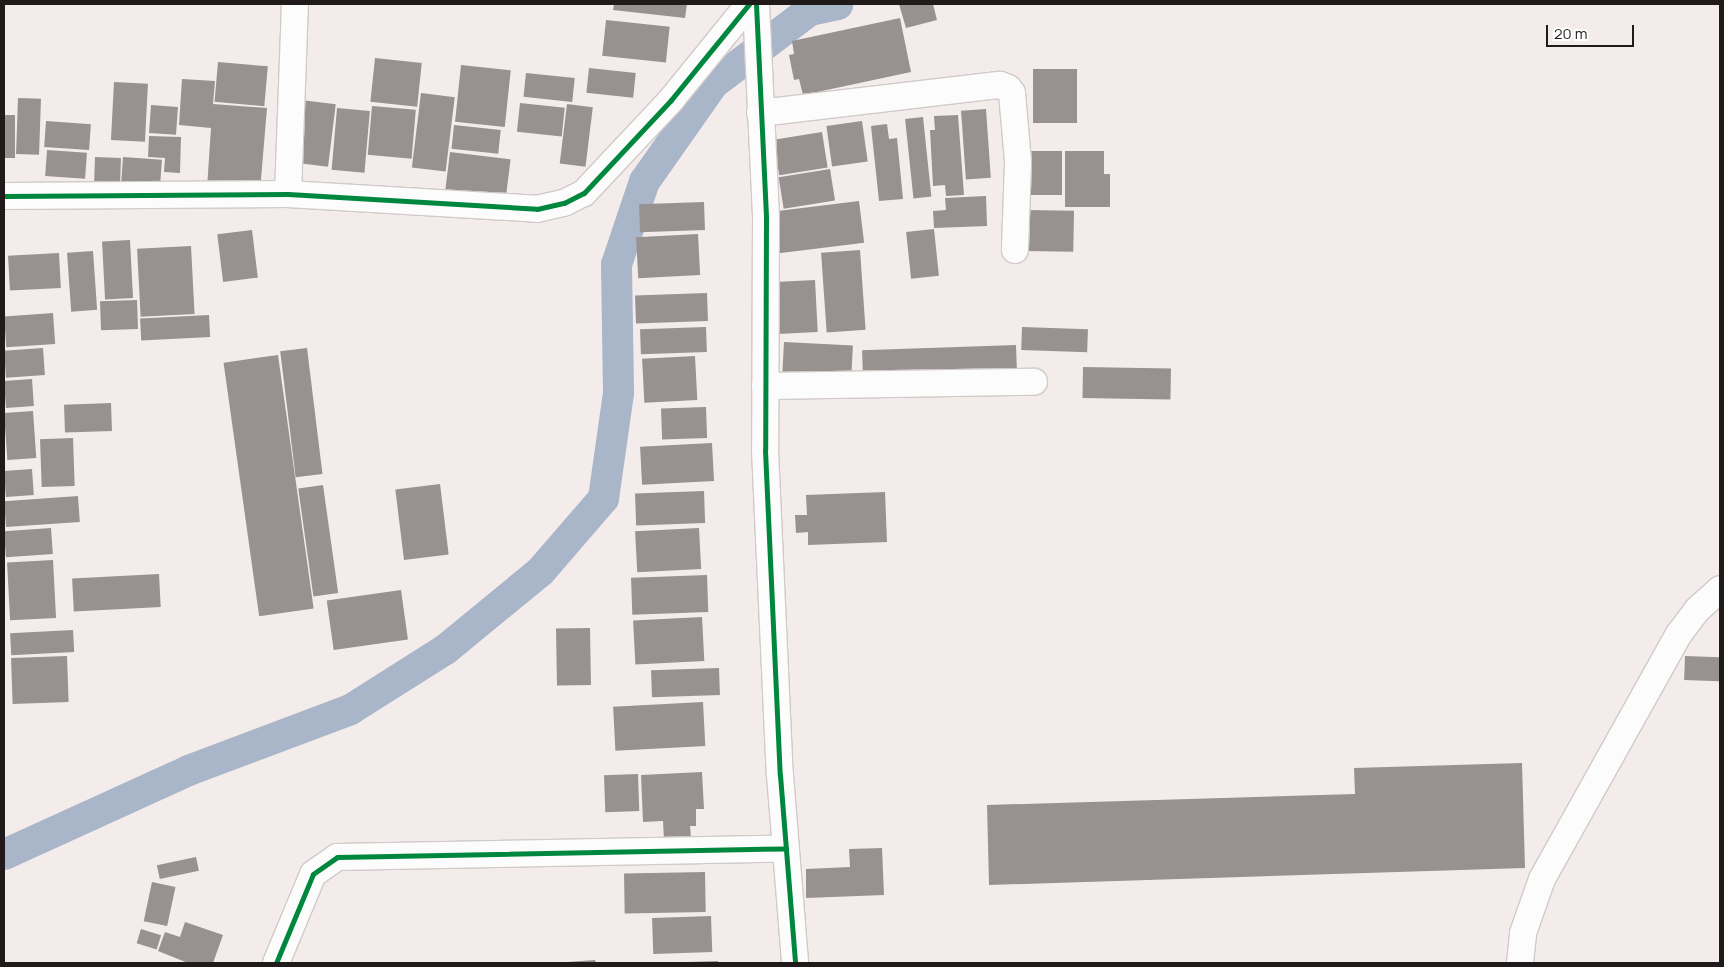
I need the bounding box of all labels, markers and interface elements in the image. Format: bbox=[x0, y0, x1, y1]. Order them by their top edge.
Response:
scale bar bbox=[1549, 15, 1636, 47]
text: 20 m bbox=[1554, 23, 1587, 44]

